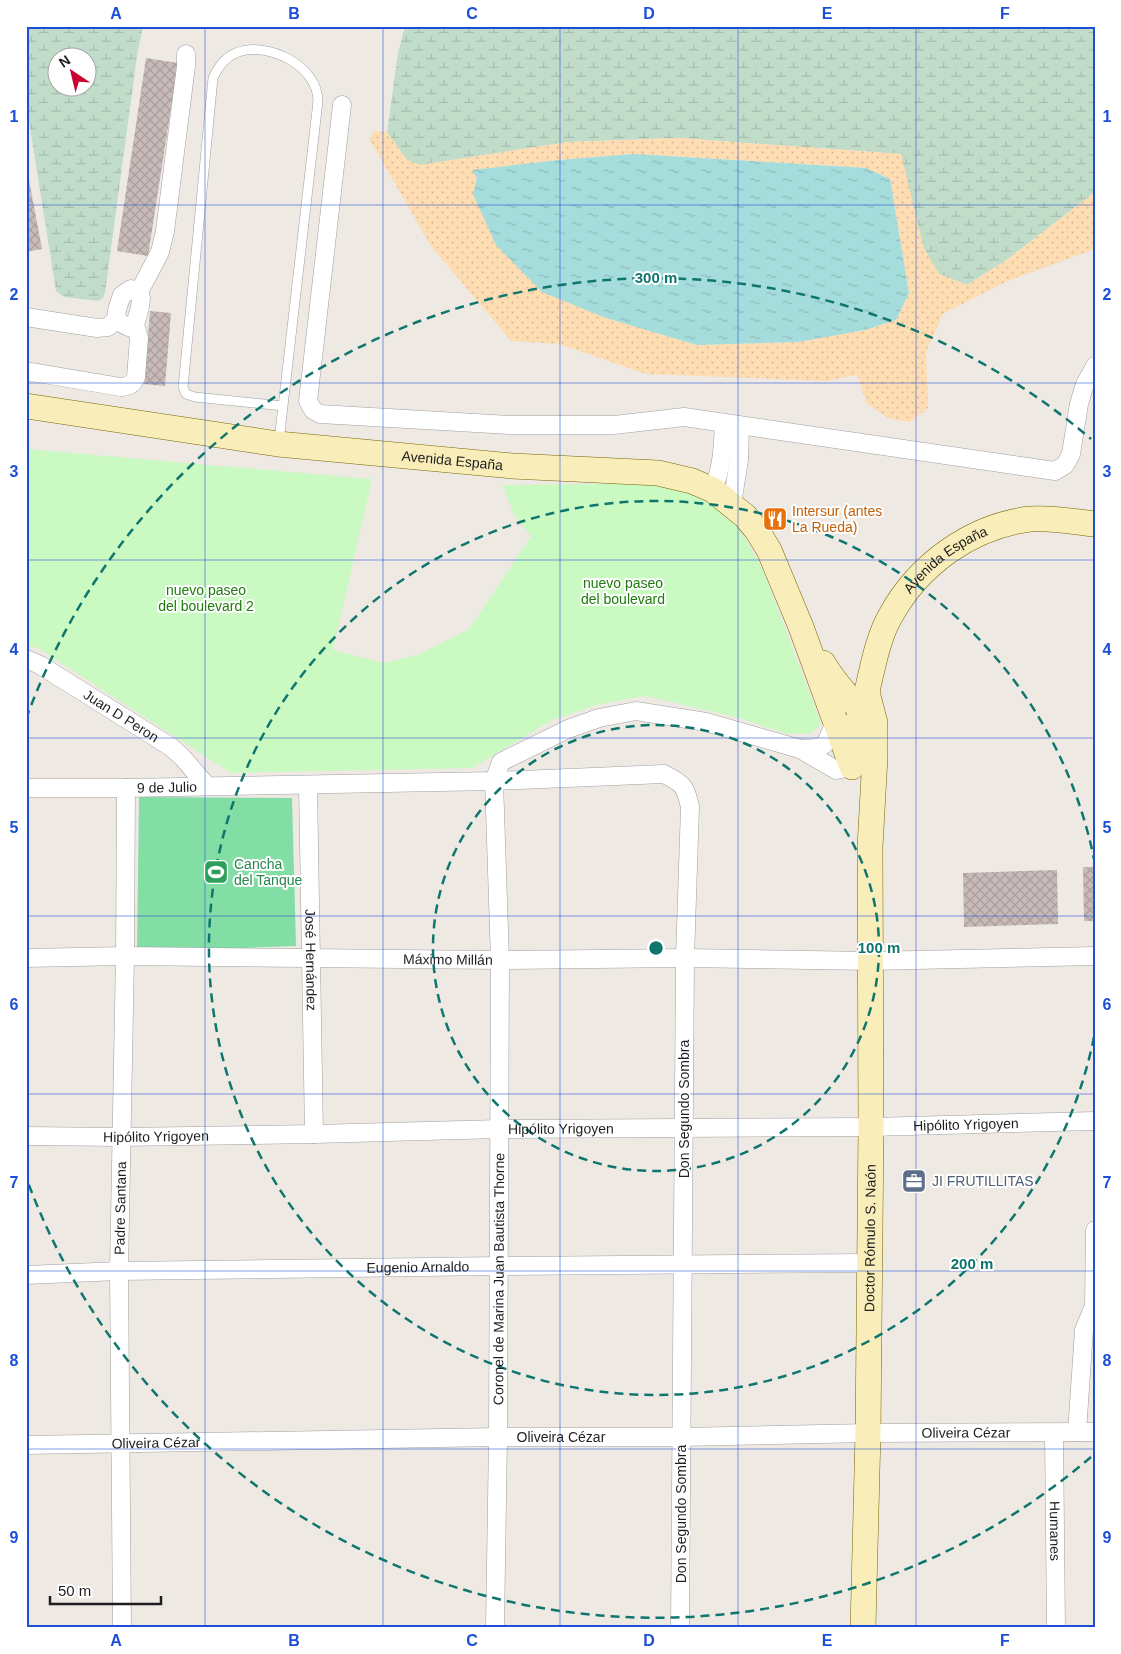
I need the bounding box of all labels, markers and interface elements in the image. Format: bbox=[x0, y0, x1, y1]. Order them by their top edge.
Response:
text: A bbox=[110, 5, 122, 22]
text: B bbox=[288, 5, 300, 22]
text: C bbox=[466, 5, 478, 22]
text: D bbox=[643, 5, 655, 22]
text: E bbox=[822, 5, 833, 22]
text: F bbox=[1000, 5, 1010, 22]
north arrow bbox=[48, 48, 98, 98]
text: N bbox=[56, 52, 73, 71]
text: 1 bbox=[10, 108, 19, 125]
text: 1 bbox=[1103, 108, 1112, 125]
text: 300 m bbox=[635, 269, 677, 286]
text: 2 bbox=[10, 286, 19, 303]
text: 2 bbox=[1103, 286, 1112, 303]
street label: Avenida España bbox=[401, 448, 504, 473]
text: 3 bbox=[10, 463, 19, 480]
text: 3 bbox=[1103, 463, 1112, 480]
place label: Intersur (antes La Rueda) bbox=[792, 503, 882, 535]
restaurant icon: Intersur (antes La Rueda) bbox=[762, 506, 788, 532]
street label: Avenida España bbox=[900, 523, 990, 596]
park label: nuevo paseo del boulevard bbox=[581, 575, 665, 607]
park label: nuevo paseo del boulevard 2 bbox=[158, 582, 254, 614]
text: 4 bbox=[10, 641, 19, 658]
text: 4 bbox=[1103, 641, 1112, 658]
street label: Juan D Peron bbox=[81, 686, 162, 745]
street label: 9 de Julio bbox=[137, 779, 197, 796]
text: 5 bbox=[10, 819, 19, 836]
text: 5 bbox=[1103, 819, 1112, 836]
place label: Cancha del Tanque bbox=[234, 856, 302, 888]
sports icon: Cancha del Tanque bbox=[203, 859, 229, 885]
street label: José Hernández bbox=[302, 909, 320, 1011]
centre of rings bbox=[647, 939, 665, 957]
text: 100 m bbox=[858, 939, 900, 956]
street label: Máximo Millán bbox=[403, 951, 493, 968]
text: 6 bbox=[10, 996, 19, 1013]
text: 6 bbox=[1103, 996, 1112, 1013]
street label: Don Segundo Sombra bbox=[676, 1040, 692, 1178]
street label: Hipólito Yrigoyen bbox=[913, 1115, 1019, 1134]
street label: Hipólito Yrigoyen bbox=[508, 1120, 614, 1137]
street label: Hipólito Yrigoyen bbox=[103, 1128, 209, 1145]
street label: Coronel de Marina Juan Bautista Thorne bbox=[490, 1153, 507, 1405]
street label: Padre Santana bbox=[111, 1161, 129, 1255]
street label: Doctor Rómulo S. Naón bbox=[861, 1164, 879, 1312]
office icon: JI FRUTILLITAS bbox=[901, 1168, 927, 1194]
place label: JI FRUTILLITAS bbox=[932, 1173, 1034, 1189]
text: 7 bbox=[10, 1174, 19, 1191]
text: 7 bbox=[1103, 1174, 1112, 1191]
text: 200 m bbox=[951, 1255, 993, 1272]
street label: Eugenio Arnaldo bbox=[366, 1258, 470, 1276]
text: 8 bbox=[10, 1352, 19, 1369]
text: 8 bbox=[1103, 1352, 1112, 1369]
street label: Oliveira Cézar bbox=[921, 1424, 1011, 1441]
street label: Oliveira Cézar bbox=[517, 1429, 606, 1445]
street label: Oliveira Cézar bbox=[111, 1434, 201, 1452]
street label: Don Segundo Sombra bbox=[673, 1445, 689, 1583]
street label: Humanes bbox=[1047, 1501, 1063, 1561]
text: 9 bbox=[10, 1529, 19, 1546]
text: 9 bbox=[1103, 1529, 1112, 1546]
scale bar bbox=[50, 1574, 161, 1606]
text: 50 m bbox=[58, 1582, 91, 1599]
text: A bbox=[110, 1632, 122, 1649]
text: B bbox=[288, 1632, 300, 1649]
text: C bbox=[466, 1632, 478, 1649]
text: D bbox=[643, 1632, 655, 1649]
text: E bbox=[822, 1632, 833, 1649]
text: F bbox=[1000, 1632, 1010, 1649]

